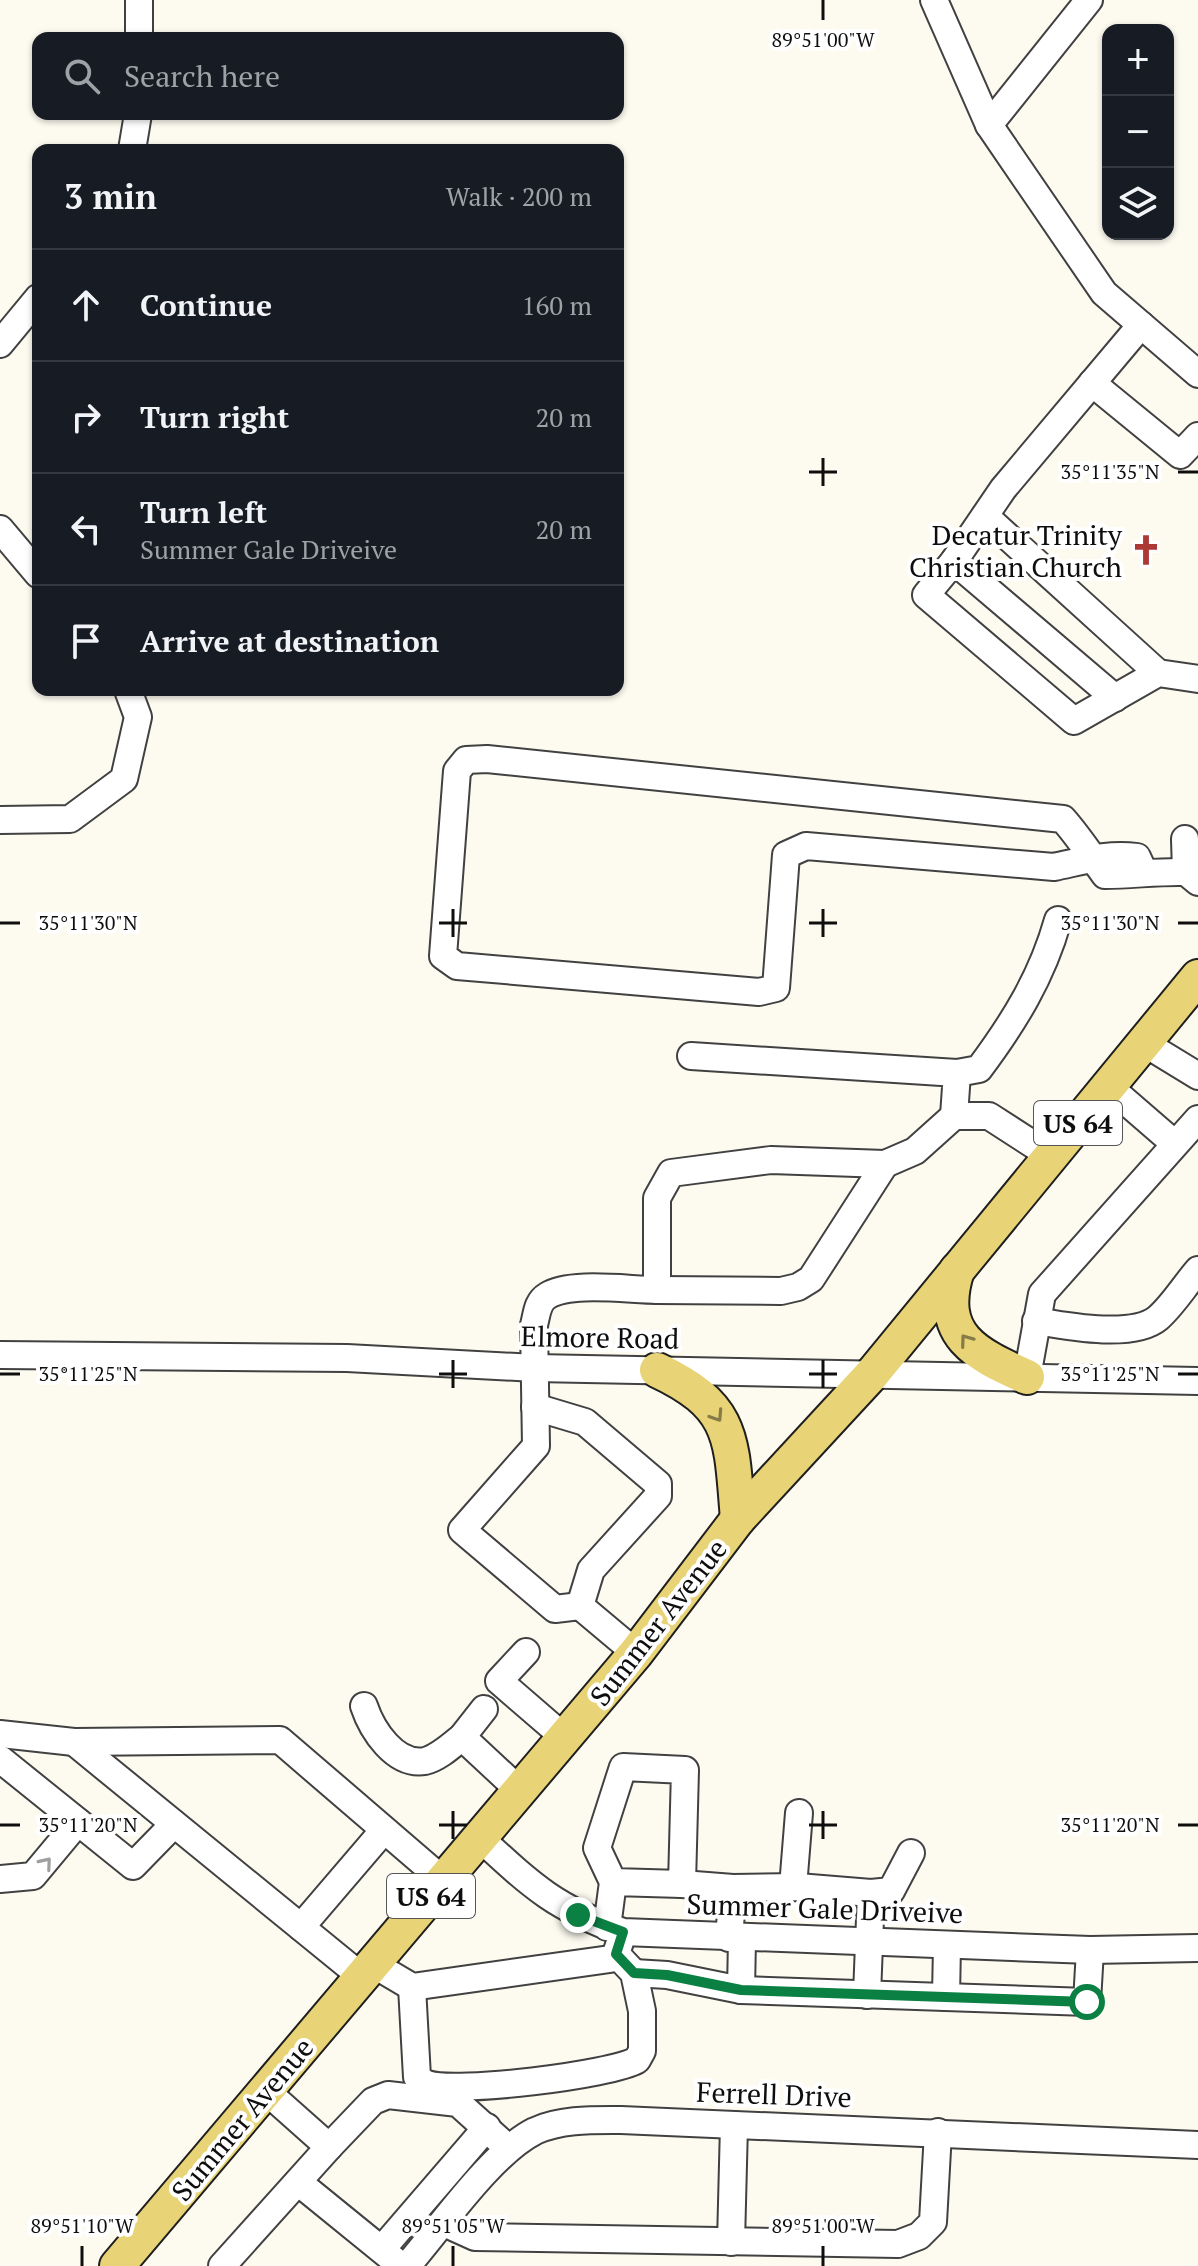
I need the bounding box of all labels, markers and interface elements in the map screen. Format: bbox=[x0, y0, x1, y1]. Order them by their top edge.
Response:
map controls bbox=[1102, 24, 1174, 240]
button: + bbox=[1102, 24, 1174, 96]
text: 89°51'00"W bbox=[771, 26, 875, 53]
search box bbox=[32, 32, 624, 120]
icon: search bbox=[60, 54, 104, 98]
text: Search here bbox=[124, 56, 280, 96]
button: − bbox=[1102, 96, 1174, 168]
button: layers bbox=[1102, 168, 1174, 240]
text: 3 min bbox=[64, 174, 157, 219]
text: Walk · 200 m bbox=[446, 179, 592, 213]
icon: ahead bbox=[64, 283, 108, 327]
text: Continue bbox=[140, 285, 272, 325]
text: 160 m bbox=[522, 288, 592, 322]
icon: right bbox=[64, 395, 108, 439]
text: Turn right bbox=[140, 397, 289, 437]
text: 20 m bbox=[536, 400, 592, 434]
text: 35°11'35"N bbox=[1060, 458, 1160, 485]
text: Turn left bbox=[140, 492, 267, 532]
icon: left bbox=[64, 507, 108, 551]
text: 20 m bbox=[536, 512, 592, 546]
place label: Decatur Trinity Christian Church bbox=[909, 516, 1123, 585]
text: Summer Gale Driveive bbox=[140, 532, 397, 566]
church icon: Decatur Trinity Christian Church bbox=[1129, 533, 1163, 567]
icon: arrive bbox=[64, 619, 108, 663]
text: Arrive at destination bbox=[140, 621, 439, 661]
text: 35°11'30"N bbox=[38, 909, 138, 936]
text: 35°11'30"N bbox=[1060, 909, 1160, 936]
road number: US 64 bbox=[1034, 1101, 1122, 1145]
street label: Elmore Road bbox=[520, 1317, 680, 1357]
one-way arrow bbox=[961, 1334, 976, 1349]
text: 35°11'25"N bbox=[38, 1360, 138, 1387]
text: 35°11'25"N bbox=[1060, 1360, 1160, 1387]
one-way arrow bbox=[708, 1407, 723, 1422]
street label: Summer Avenue bbox=[581, 1531, 735, 1713]
text: 35°11'20"N bbox=[38, 1811, 138, 1838]
text: 35°11'20"N bbox=[1060, 1811, 1160, 1838]
one-way arrow bbox=[36, 1857, 50, 1872]
road number: US 64 bbox=[387, 1874, 475, 1918]
street label: Summer Gale Driveive bbox=[686, 1885, 964, 1931]
route end bbox=[560, 1897, 596, 1933]
route start bbox=[1069, 1984, 1105, 2020]
street label: Summer Avenue bbox=[163, 2030, 321, 2208]
street label: Ferrell Drive bbox=[696, 2073, 852, 2115]
text: 89°51'10"W bbox=[30, 2212, 134, 2239]
text: 89°51'05"W bbox=[401, 2212, 505, 2239]
text: 89°51'00"W bbox=[771, 2212, 875, 2239]

